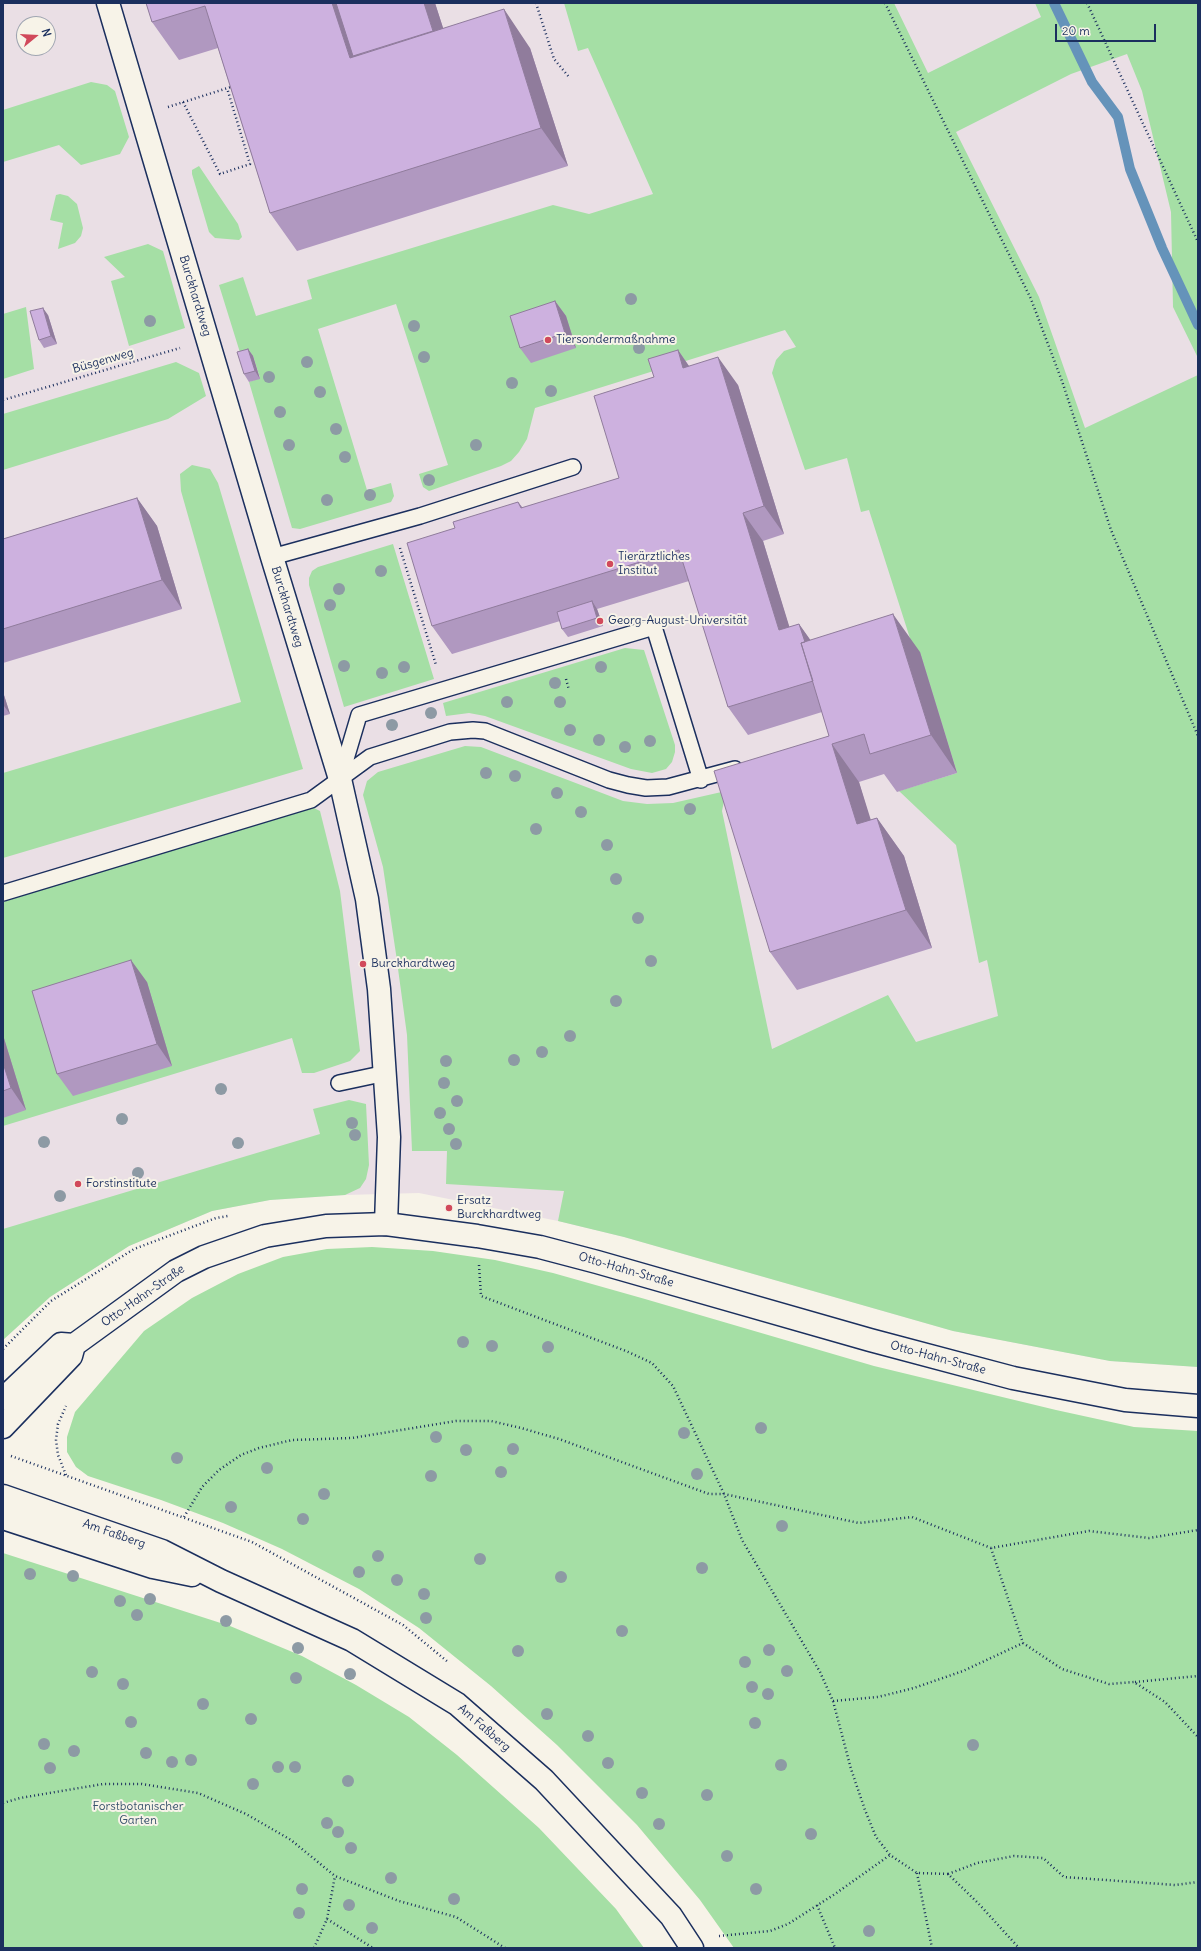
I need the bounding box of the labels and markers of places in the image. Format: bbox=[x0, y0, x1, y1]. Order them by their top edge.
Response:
place label: Tiersondermaßnahme bbox=[556, 333, 675, 347]
marker: Tiersondermaßnahme bbox=[543, 335, 553, 345]
place label: Tierärztliches Institut bbox=[618, 550, 690, 578]
marker: Tierärztliches Institut bbox=[605, 559, 615, 569]
place label: Georg-August-Universität bbox=[608, 614, 747, 628]
marker: Georg-August-Universität bbox=[595, 616, 605, 626]
place label: Burckhardtweg bbox=[371, 957, 455, 971]
marker: Burckhardtweg bbox=[358, 959, 368, 969]
place label: Forstinstitute bbox=[86, 1177, 157, 1191]
marker: Forstinstitute bbox=[73, 1179, 83, 1189]
place label: Ersatz Burckhardtweg bbox=[457, 1194, 541, 1222]
marker: Ersatz Burckhardtweg bbox=[444, 1203, 454, 1213]

